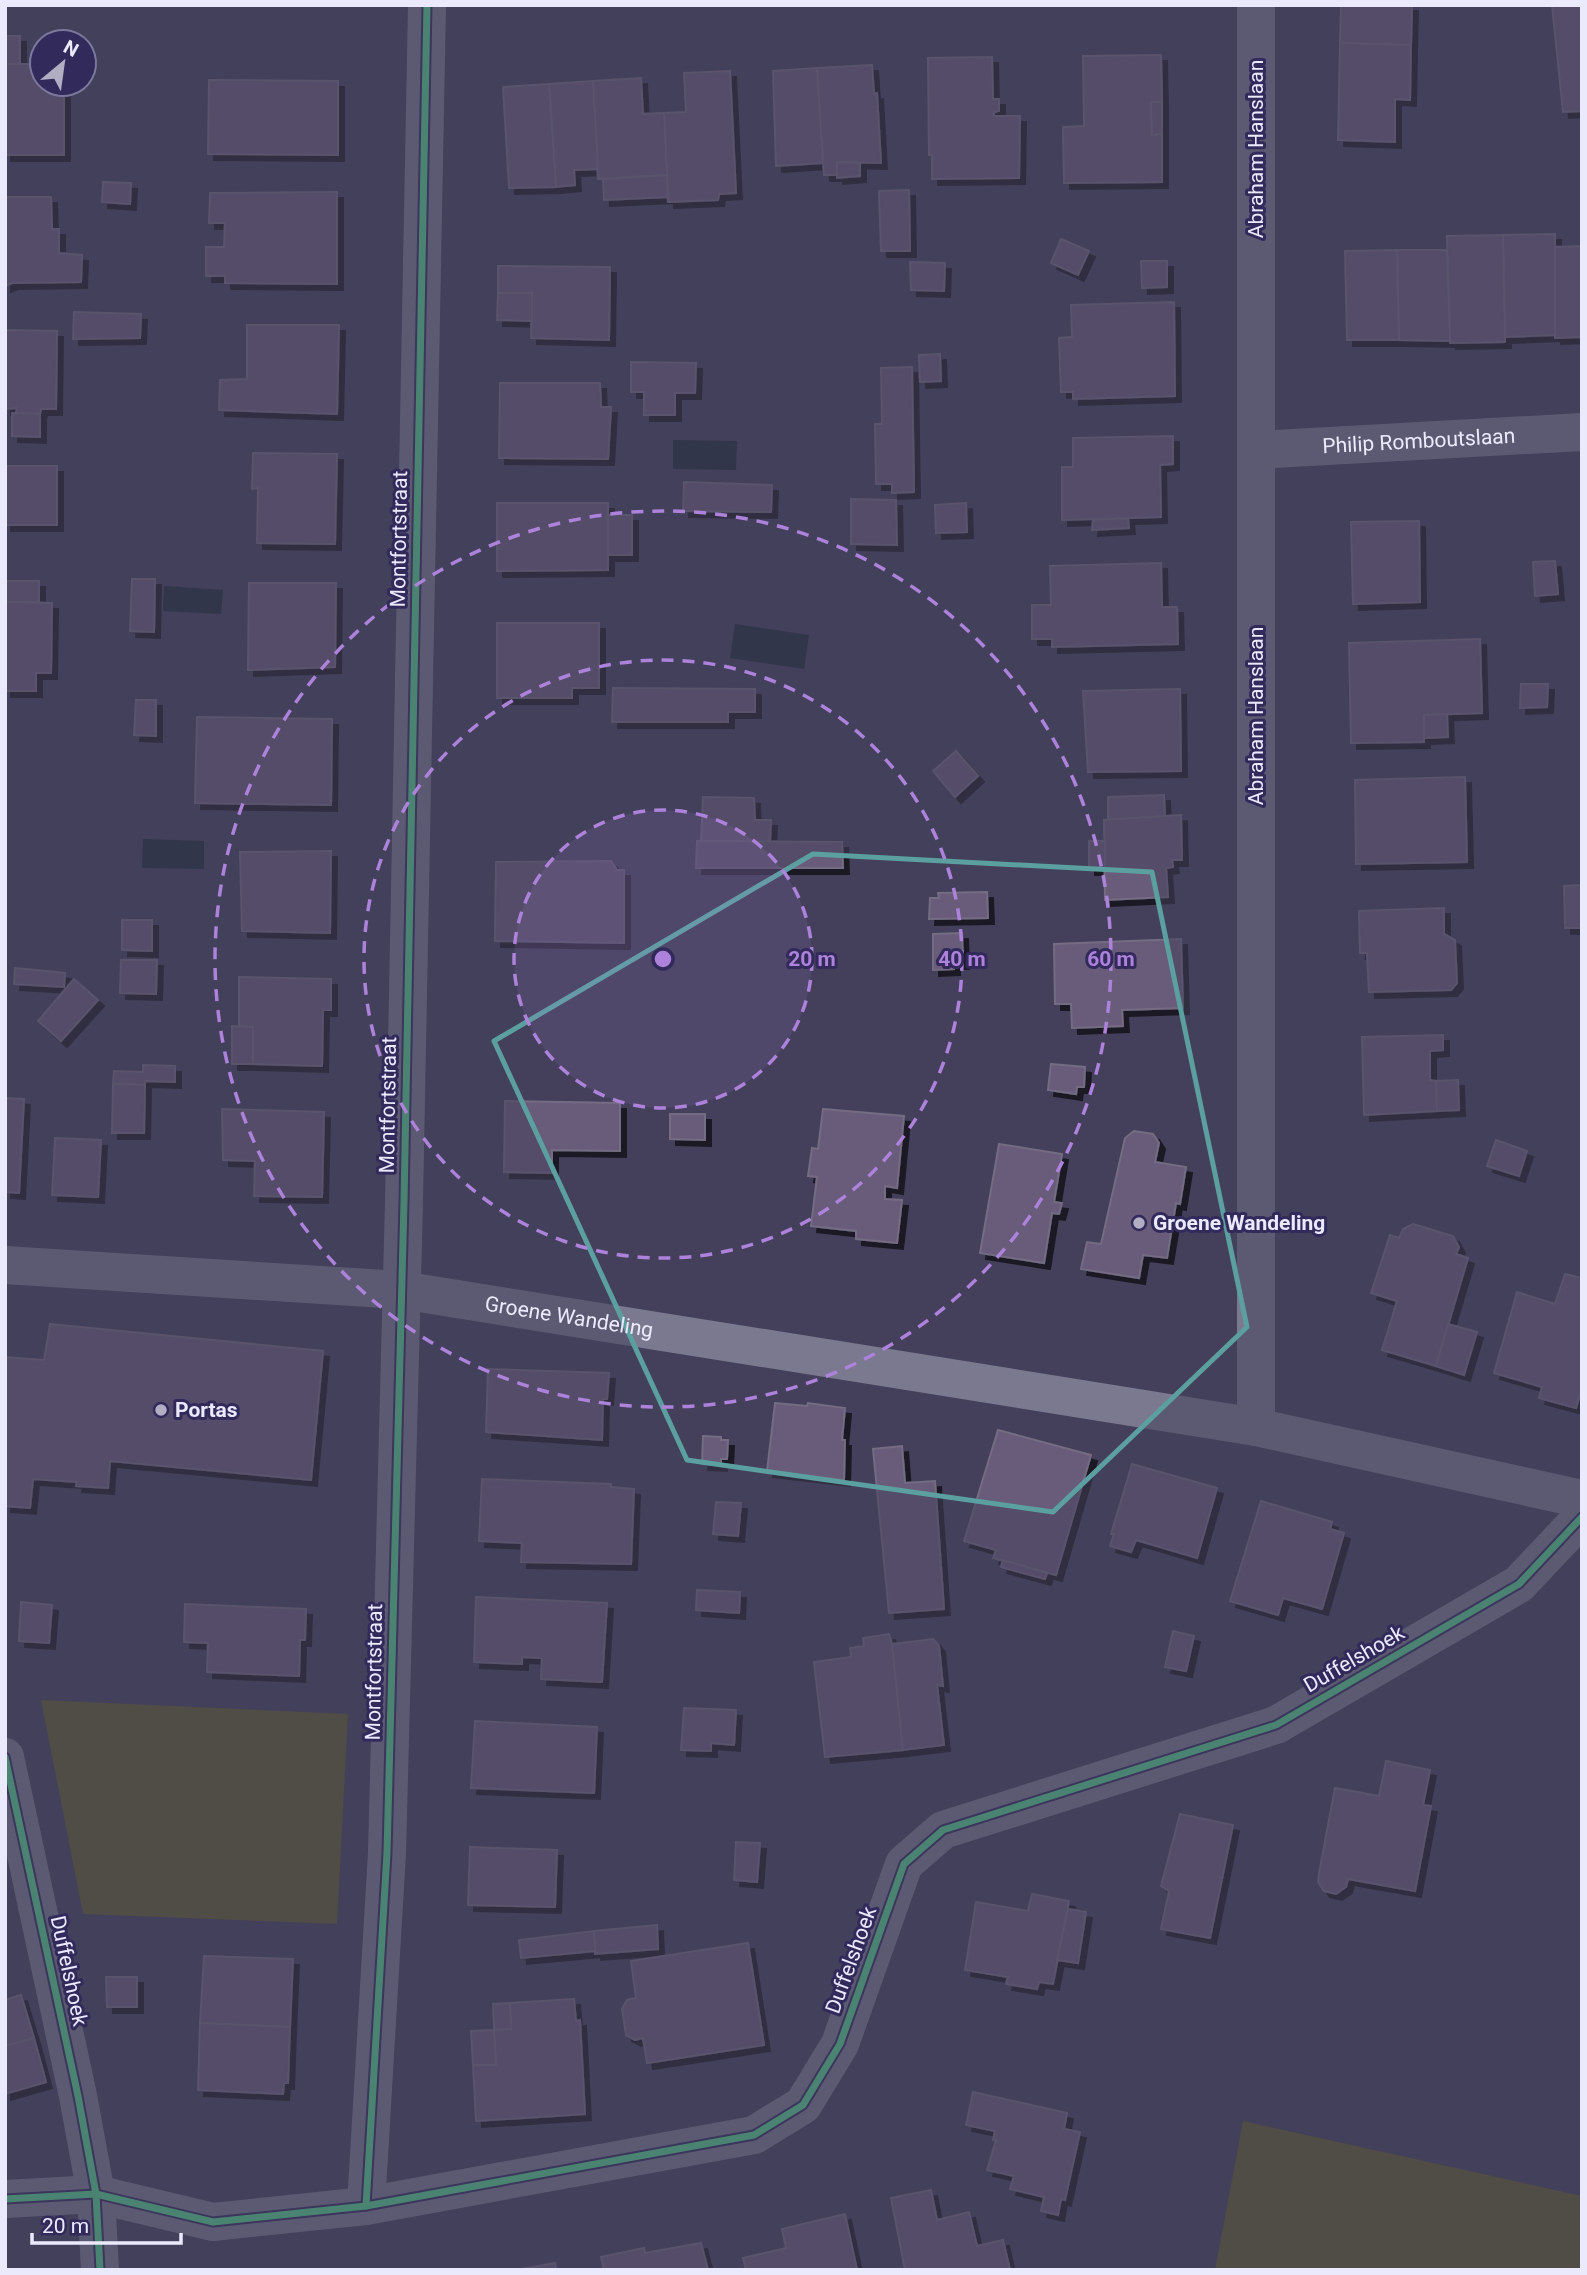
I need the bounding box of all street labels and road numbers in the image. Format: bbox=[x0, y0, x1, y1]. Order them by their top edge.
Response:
street label: Abraham Hanslaan bbox=[1244, 60, 1268, 238]
street label: Philip Romboutslaan bbox=[1322, 424, 1516, 458]
street label: Montfortstraat bbox=[386, 470, 412, 608]
street label: Abraham Hanslaan bbox=[1244, 627, 1268, 805]
street label: Montfortstraat bbox=[375, 1036, 401, 1174]
street label: Groene Wandeling bbox=[483, 1292, 655, 1342]
street label: Montfortstraat bbox=[361, 1603, 387, 1741]
street label: Duffelshoek bbox=[1299, 1620, 1409, 1697]
street label: Duffelshoek bbox=[821, 1903, 882, 2017]
street label: Duffelshoek bbox=[46, 1914, 92, 2029]

